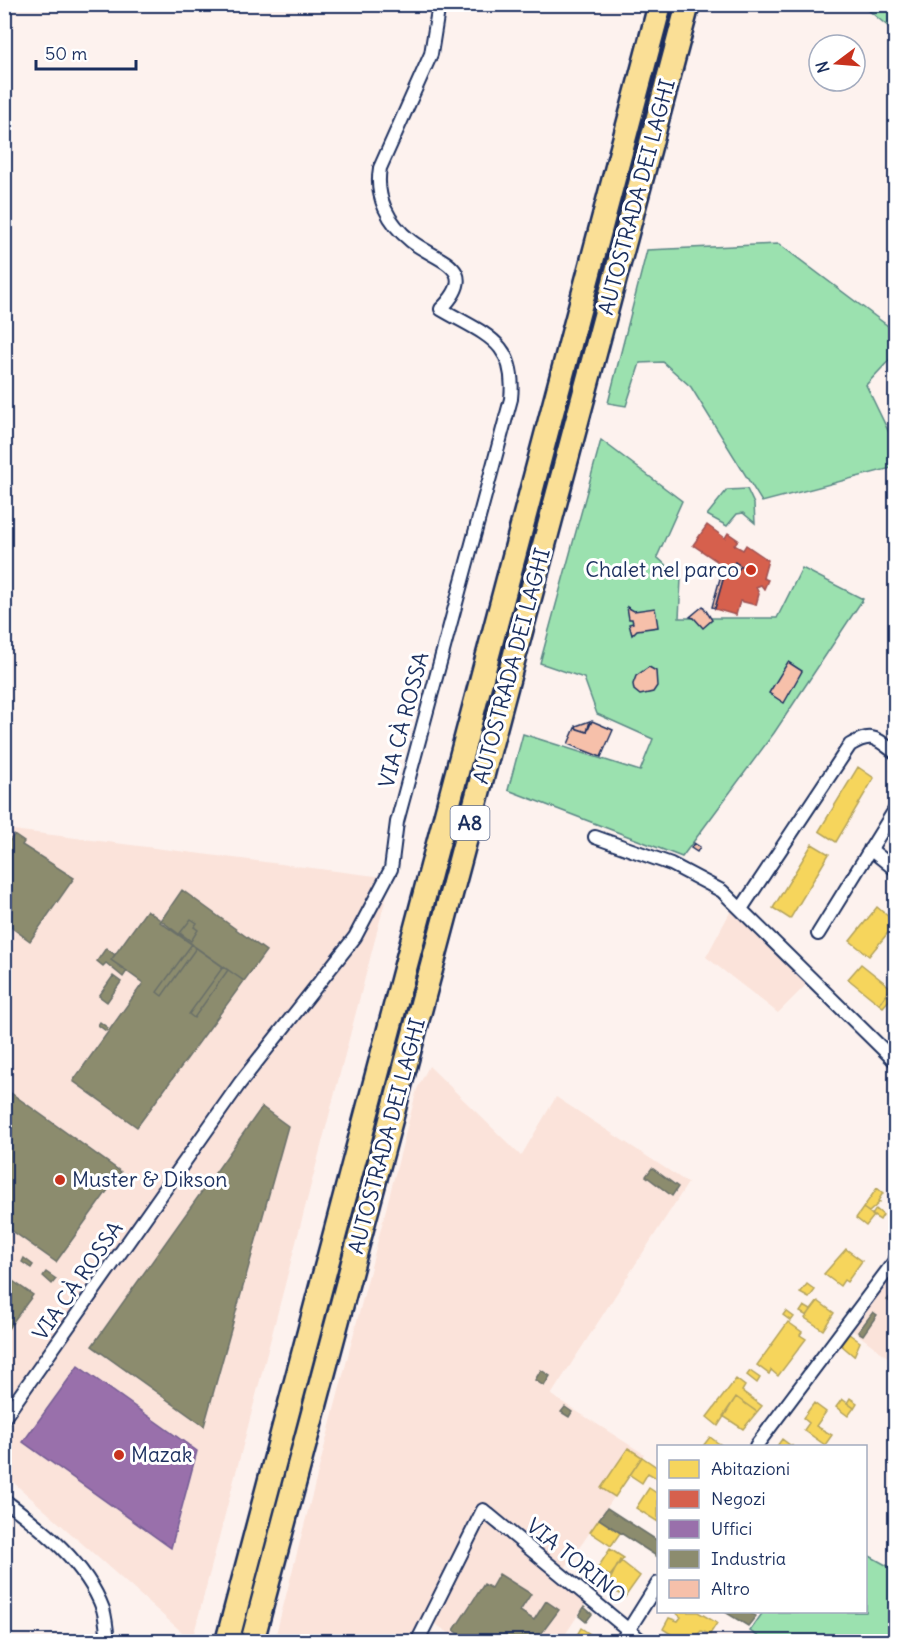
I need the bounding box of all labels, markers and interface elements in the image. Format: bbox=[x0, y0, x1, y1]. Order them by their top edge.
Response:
scale bar bbox=[36, 33, 136, 71]
north arrow bbox=[807, 33, 867, 93]
text: 50 m bbox=[45, 42, 87, 65]
text: N bbox=[811, 59, 834, 75]
street label: AUTOSTRADA DEI LAGHI bbox=[592, 76, 681, 318]
street label: AUTOSTRADA DEI LAGHI bbox=[467, 545, 556, 787]
place label: Chalet nel parco bbox=[585, 556, 739, 583]
marker: Chalet nel parco bbox=[744, 563, 758, 577]
street label: VIA CÀ ROSSA bbox=[372, 649, 435, 791]
road number: A8 bbox=[450, 806, 490, 840]
street label: AUTOSTRADA DEI LAGHI bbox=[342, 1015, 431, 1257]
place label: Muster & Dikson bbox=[72, 1166, 227, 1193]
marker: Muster & Dikson bbox=[53, 1173, 67, 1187]
street label: VIA CÀ ROSSA bbox=[27, 1216, 129, 1346]
place label: Mazak bbox=[131, 1441, 192, 1468]
legend bbox=[657, 1445, 867, 1613]
marker: Mazak bbox=[112, 1448, 126, 1462]
text: Abitazioni bbox=[711, 1457, 790, 1480]
text: Negozi bbox=[711, 1487, 766, 1510]
street label: VIA TORINO bbox=[521, 1512, 632, 1609]
text: Uffici bbox=[711, 1517, 752, 1540]
text: Industria bbox=[711, 1547, 786, 1570]
text: Altro bbox=[711, 1577, 750, 1600]

